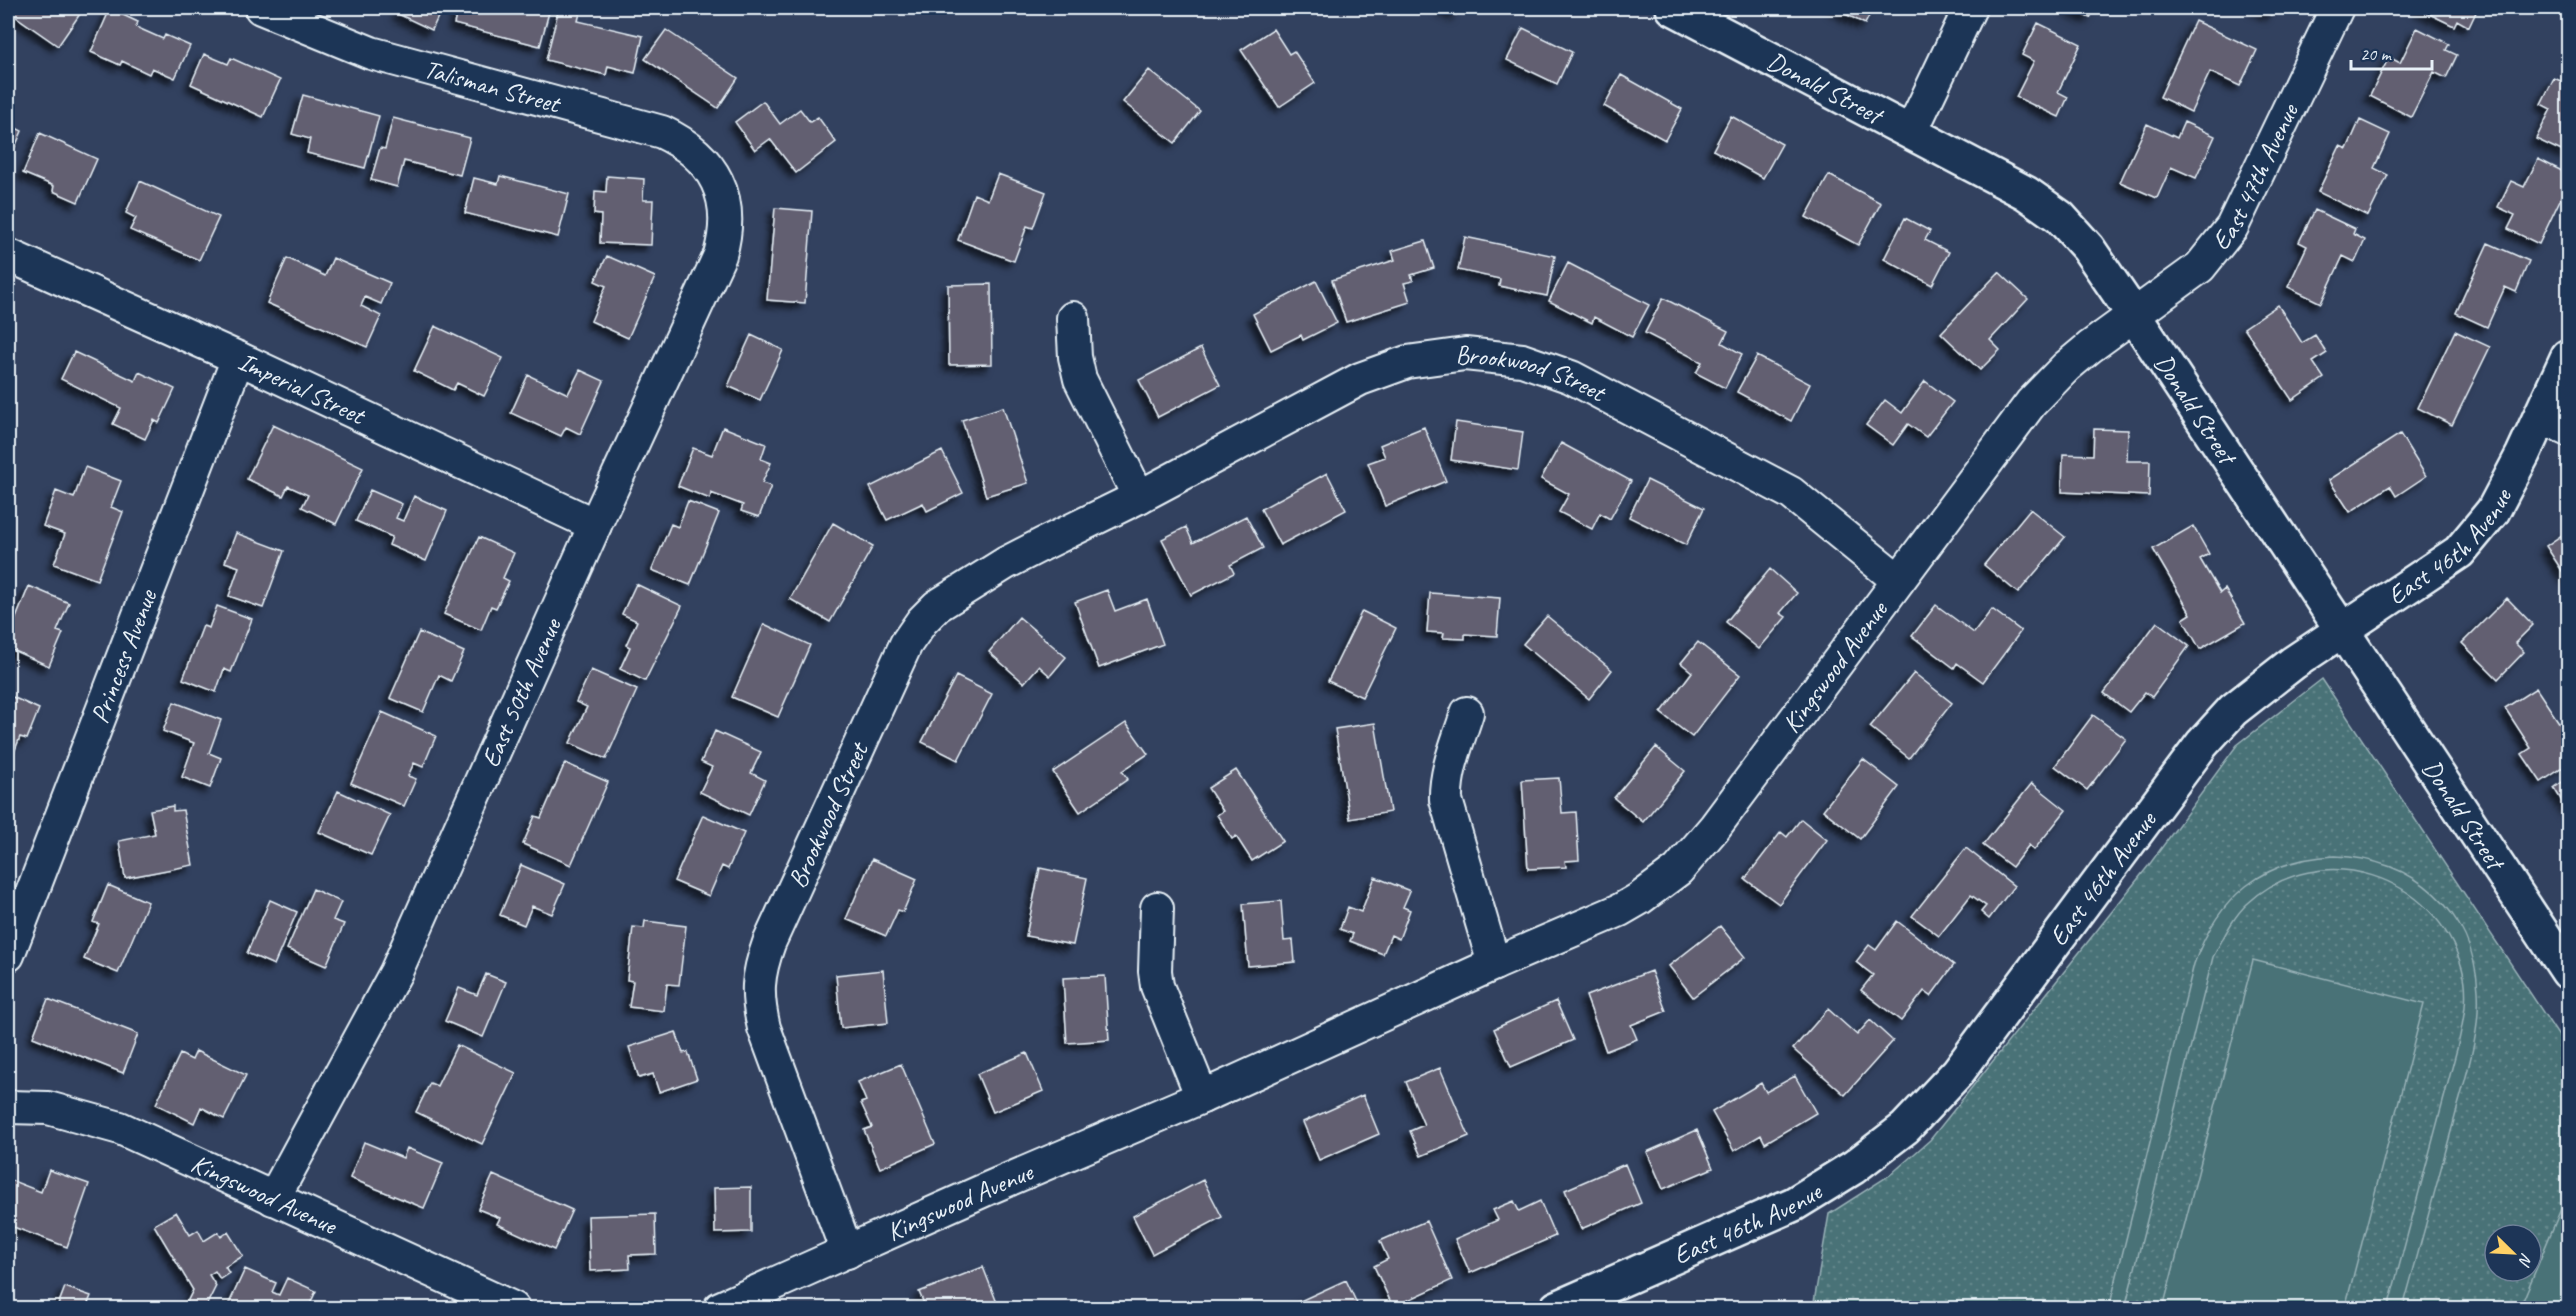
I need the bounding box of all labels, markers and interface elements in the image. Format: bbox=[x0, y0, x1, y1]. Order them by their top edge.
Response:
scale bar bbox=[2351, 33, 2432, 71]
text: 20 m bbox=[2360, 43, 2393, 65]
street label: Donald Street bbox=[1762, 44, 1890, 132]
street label: Talisman Street bbox=[421, 52, 565, 120]
street label: East 47th Avenue bbox=[2204, 97, 2306, 256]
street label: Brookwood Street bbox=[1453, 337, 1613, 409]
street label: Imperial Street bbox=[233, 344, 372, 432]
street label: Donald Street bbox=[2147, 348, 2245, 472]
street label: East 46th Avenue bbox=[2381, 482, 2519, 612]
street label: Princess Avenue bbox=[82, 584, 164, 728]
street label: Kingswood Avenue bbox=[1774, 593, 1895, 739]
street label: East 50th Avenue bbox=[474, 612, 569, 772]
street label: Brookwood Street bbox=[780, 736, 876, 893]
street label: Donald Street bbox=[2415, 753, 2513, 878]
street label: East 46th Avenue bbox=[2041, 803, 2164, 952]
street label: Kingswood Avenue bbox=[186, 1146, 343, 1242]
street label: Kingswood Avenue bbox=[881, 1154, 1039, 1248]
street label: East 46th Avenue bbox=[1668, 1174, 1828, 1271]
north arrow bbox=[2483, 1223, 2543, 1283]
text: N bbox=[2513, 1250, 2537, 1270]

